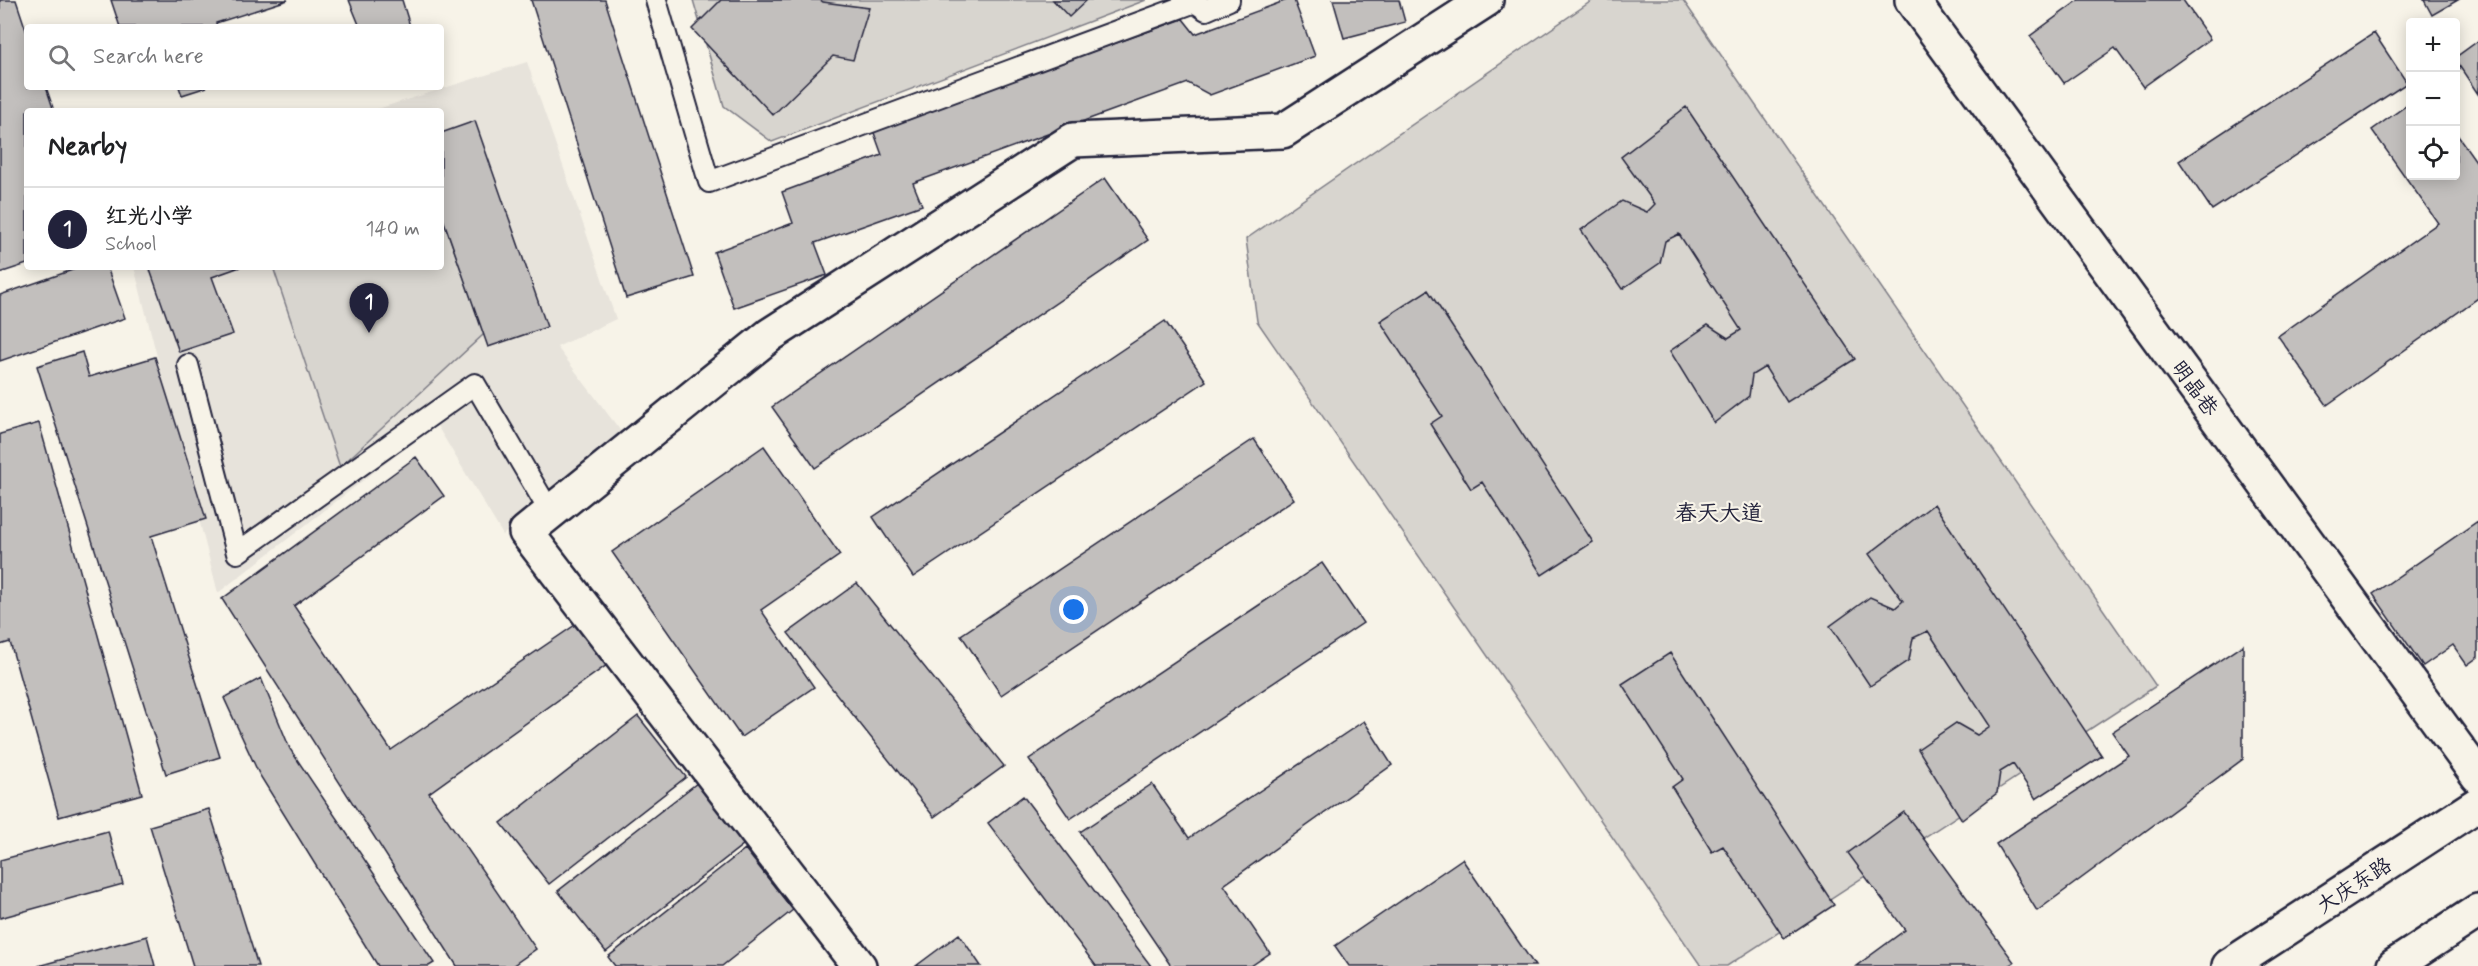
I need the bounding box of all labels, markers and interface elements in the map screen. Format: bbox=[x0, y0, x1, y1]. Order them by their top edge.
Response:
map controls bbox=[2406, 18, 2460, 180]
button: + bbox=[2406, 18, 2460, 72]
search box bbox=[24, 24, 444, 90]
icon: search bbox=[45, 41, 78, 74]
text: Search here bbox=[93, 43, 204, 71]
button: − bbox=[2406, 72, 2460, 126]
button: locate bbox=[2406, 126, 2460, 180]
text: Nearby bbox=[48, 130, 127, 164]
text: 红光小学 bbox=[105, 203, 193, 231]
text: 1 bbox=[63, 216, 72, 243]
text: 140 m bbox=[366, 216, 420, 243]
text: School bbox=[105, 231, 157, 258]
pin: 1 bbox=[350, 284, 388, 333]
street label: 明晶巷 bbox=[2164, 355, 2224, 422]
district label: 春天大道 bbox=[1675, 500, 1763, 528]
your location bbox=[1059, 595, 1088, 624]
street label: 大庆东路 bbox=[2312, 851, 2397, 920]

